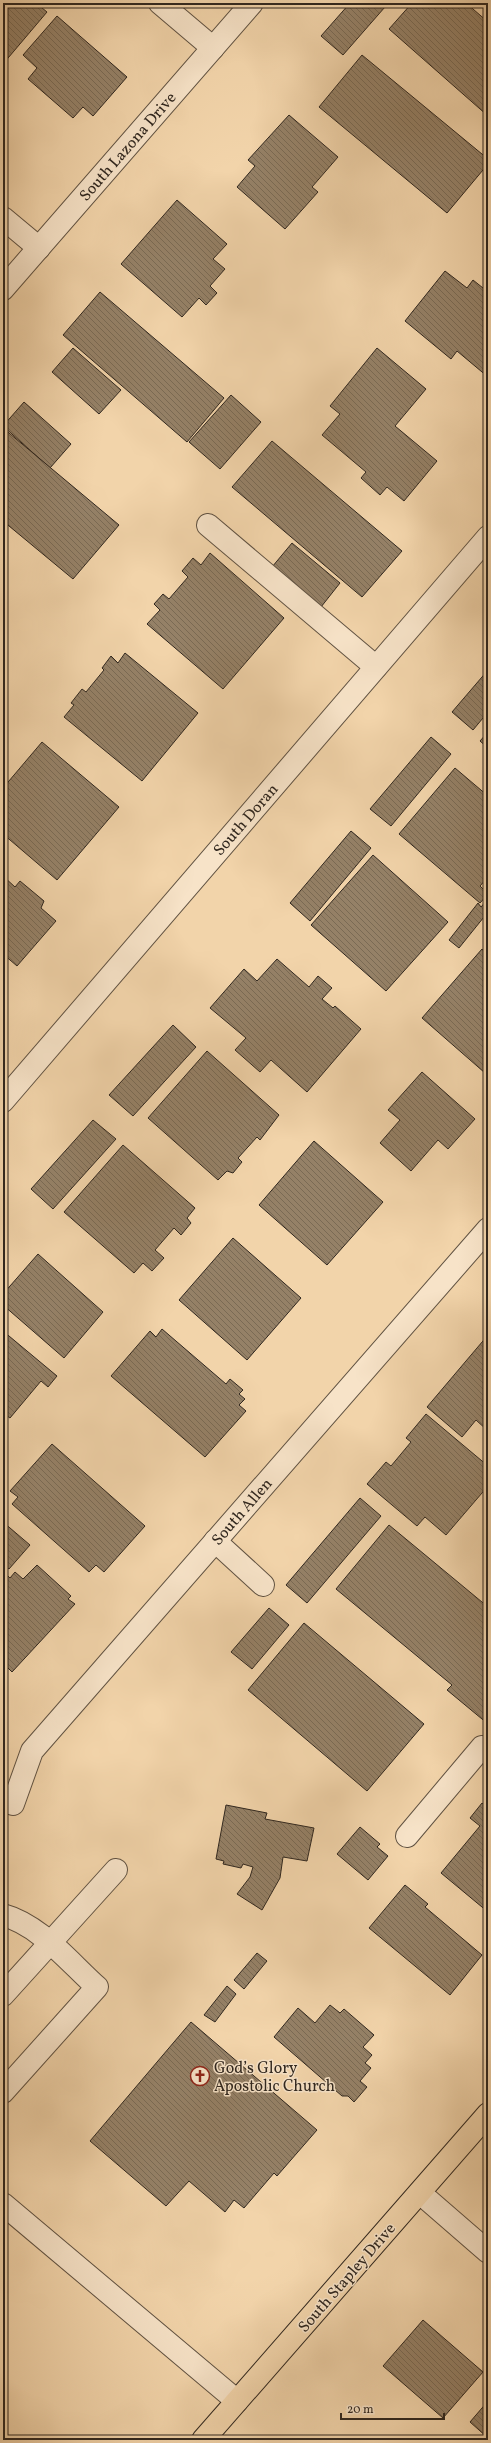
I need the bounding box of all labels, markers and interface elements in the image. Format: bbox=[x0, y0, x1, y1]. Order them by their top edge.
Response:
street label: South Lazona Drive bbox=[75, 88, 182, 207]
street label: South Doran bbox=[209, 779, 284, 861]
street label: South Allen bbox=[207, 1474, 278, 1551]
place label: God’s Glory Apostolic Church bbox=[214, 2058, 335, 2098]
church icon: God’s Glory Apostolic Church bbox=[189, 2065, 211, 2087]
street label: South Stapley Drive bbox=[294, 2219, 401, 2338]
scale bar bbox=[341, 2395, 444, 2421]
text: 20 m bbox=[347, 2402, 374, 2418]

